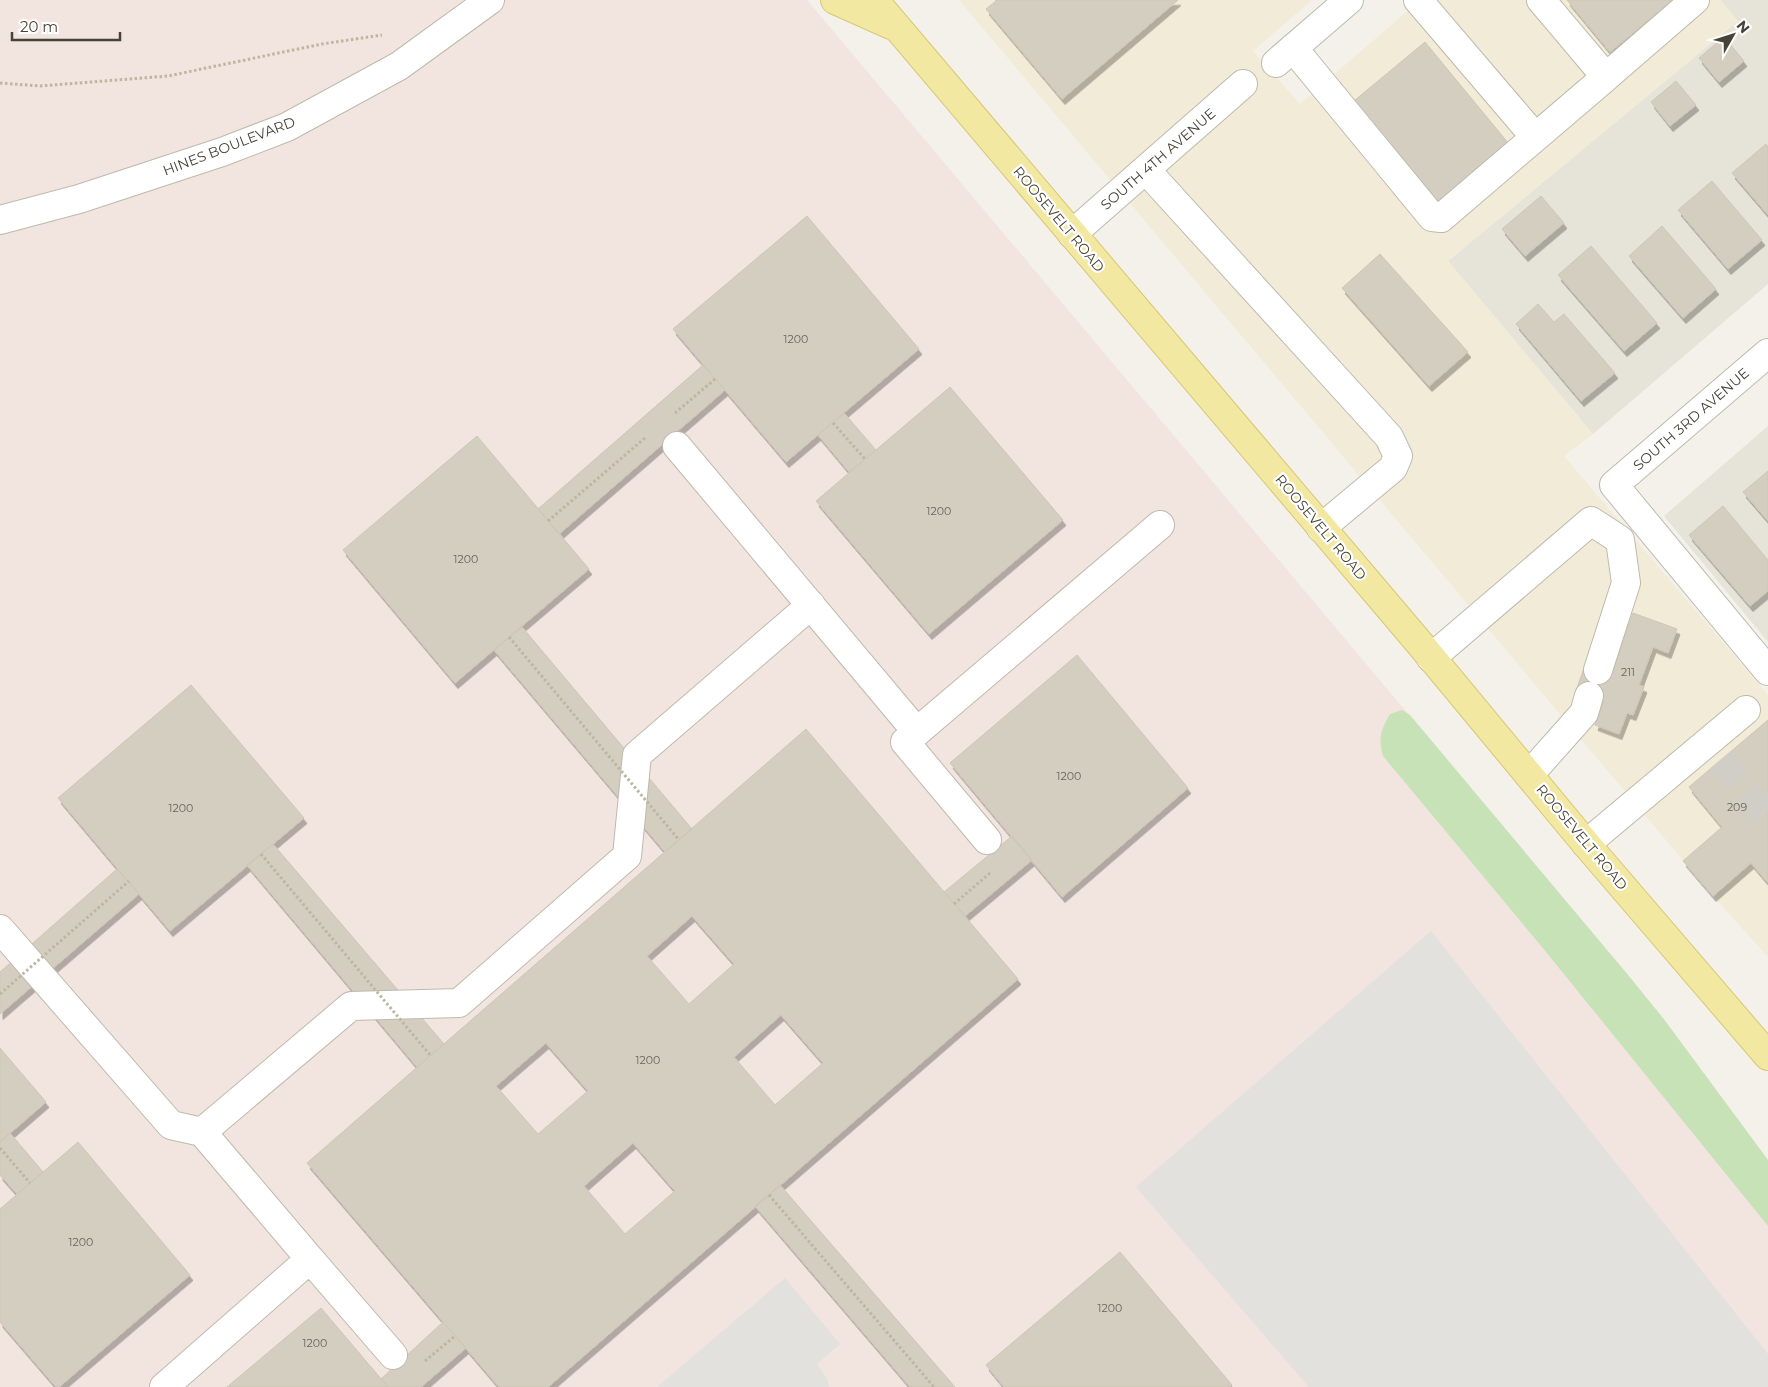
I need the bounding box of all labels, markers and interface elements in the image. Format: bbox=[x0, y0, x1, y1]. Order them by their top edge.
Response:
scale bar bbox=[12, 10, 120, 42]
north arrow bbox=[1708, 10, 1758, 60]
text: 20 m bbox=[20, 17, 58, 36]
text: N bbox=[1733, 17, 1754, 37]
street label: SOUTH 4TH AVENUE bbox=[1097, 104, 1219, 214]
street label: HINES BOULEVARD bbox=[160, 112, 298, 180]
street label: ROOSEVELT ROAD bbox=[1009, 162, 1109, 276]
house number: 1200 bbox=[784, 332, 808, 346]
street label: SOUTH 3RD AVENUE bbox=[1629, 364, 1753, 474]
street label: ROOSEVELT ROAD bbox=[1271, 470, 1371, 584]
house number: 1200 bbox=[927, 504, 951, 518]
house number: 1200 bbox=[454, 552, 478, 566]
house number: 211 bbox=[1621, 665, 1635, 679]
house number: 1200 bbox=[1057, 769, 1081, 783]
street label: ROOSEVELT ROAD bbox=[1532, 780, 1632, 894]
house number: 209 bbox=[1727, 800, 1747, 814]
house number: 1200 bbox=[169, 801, 193, 815]
house number: 1200 bbox=[636, 1053, 660, 1067]
house number: 1200 bbox=[69, 1235, 93, 1249]
house number: 1200 bbox=[1098, 1301, 1122, 1315]
house number: 1200 bbox=[303, 1336, 327, 1350]

